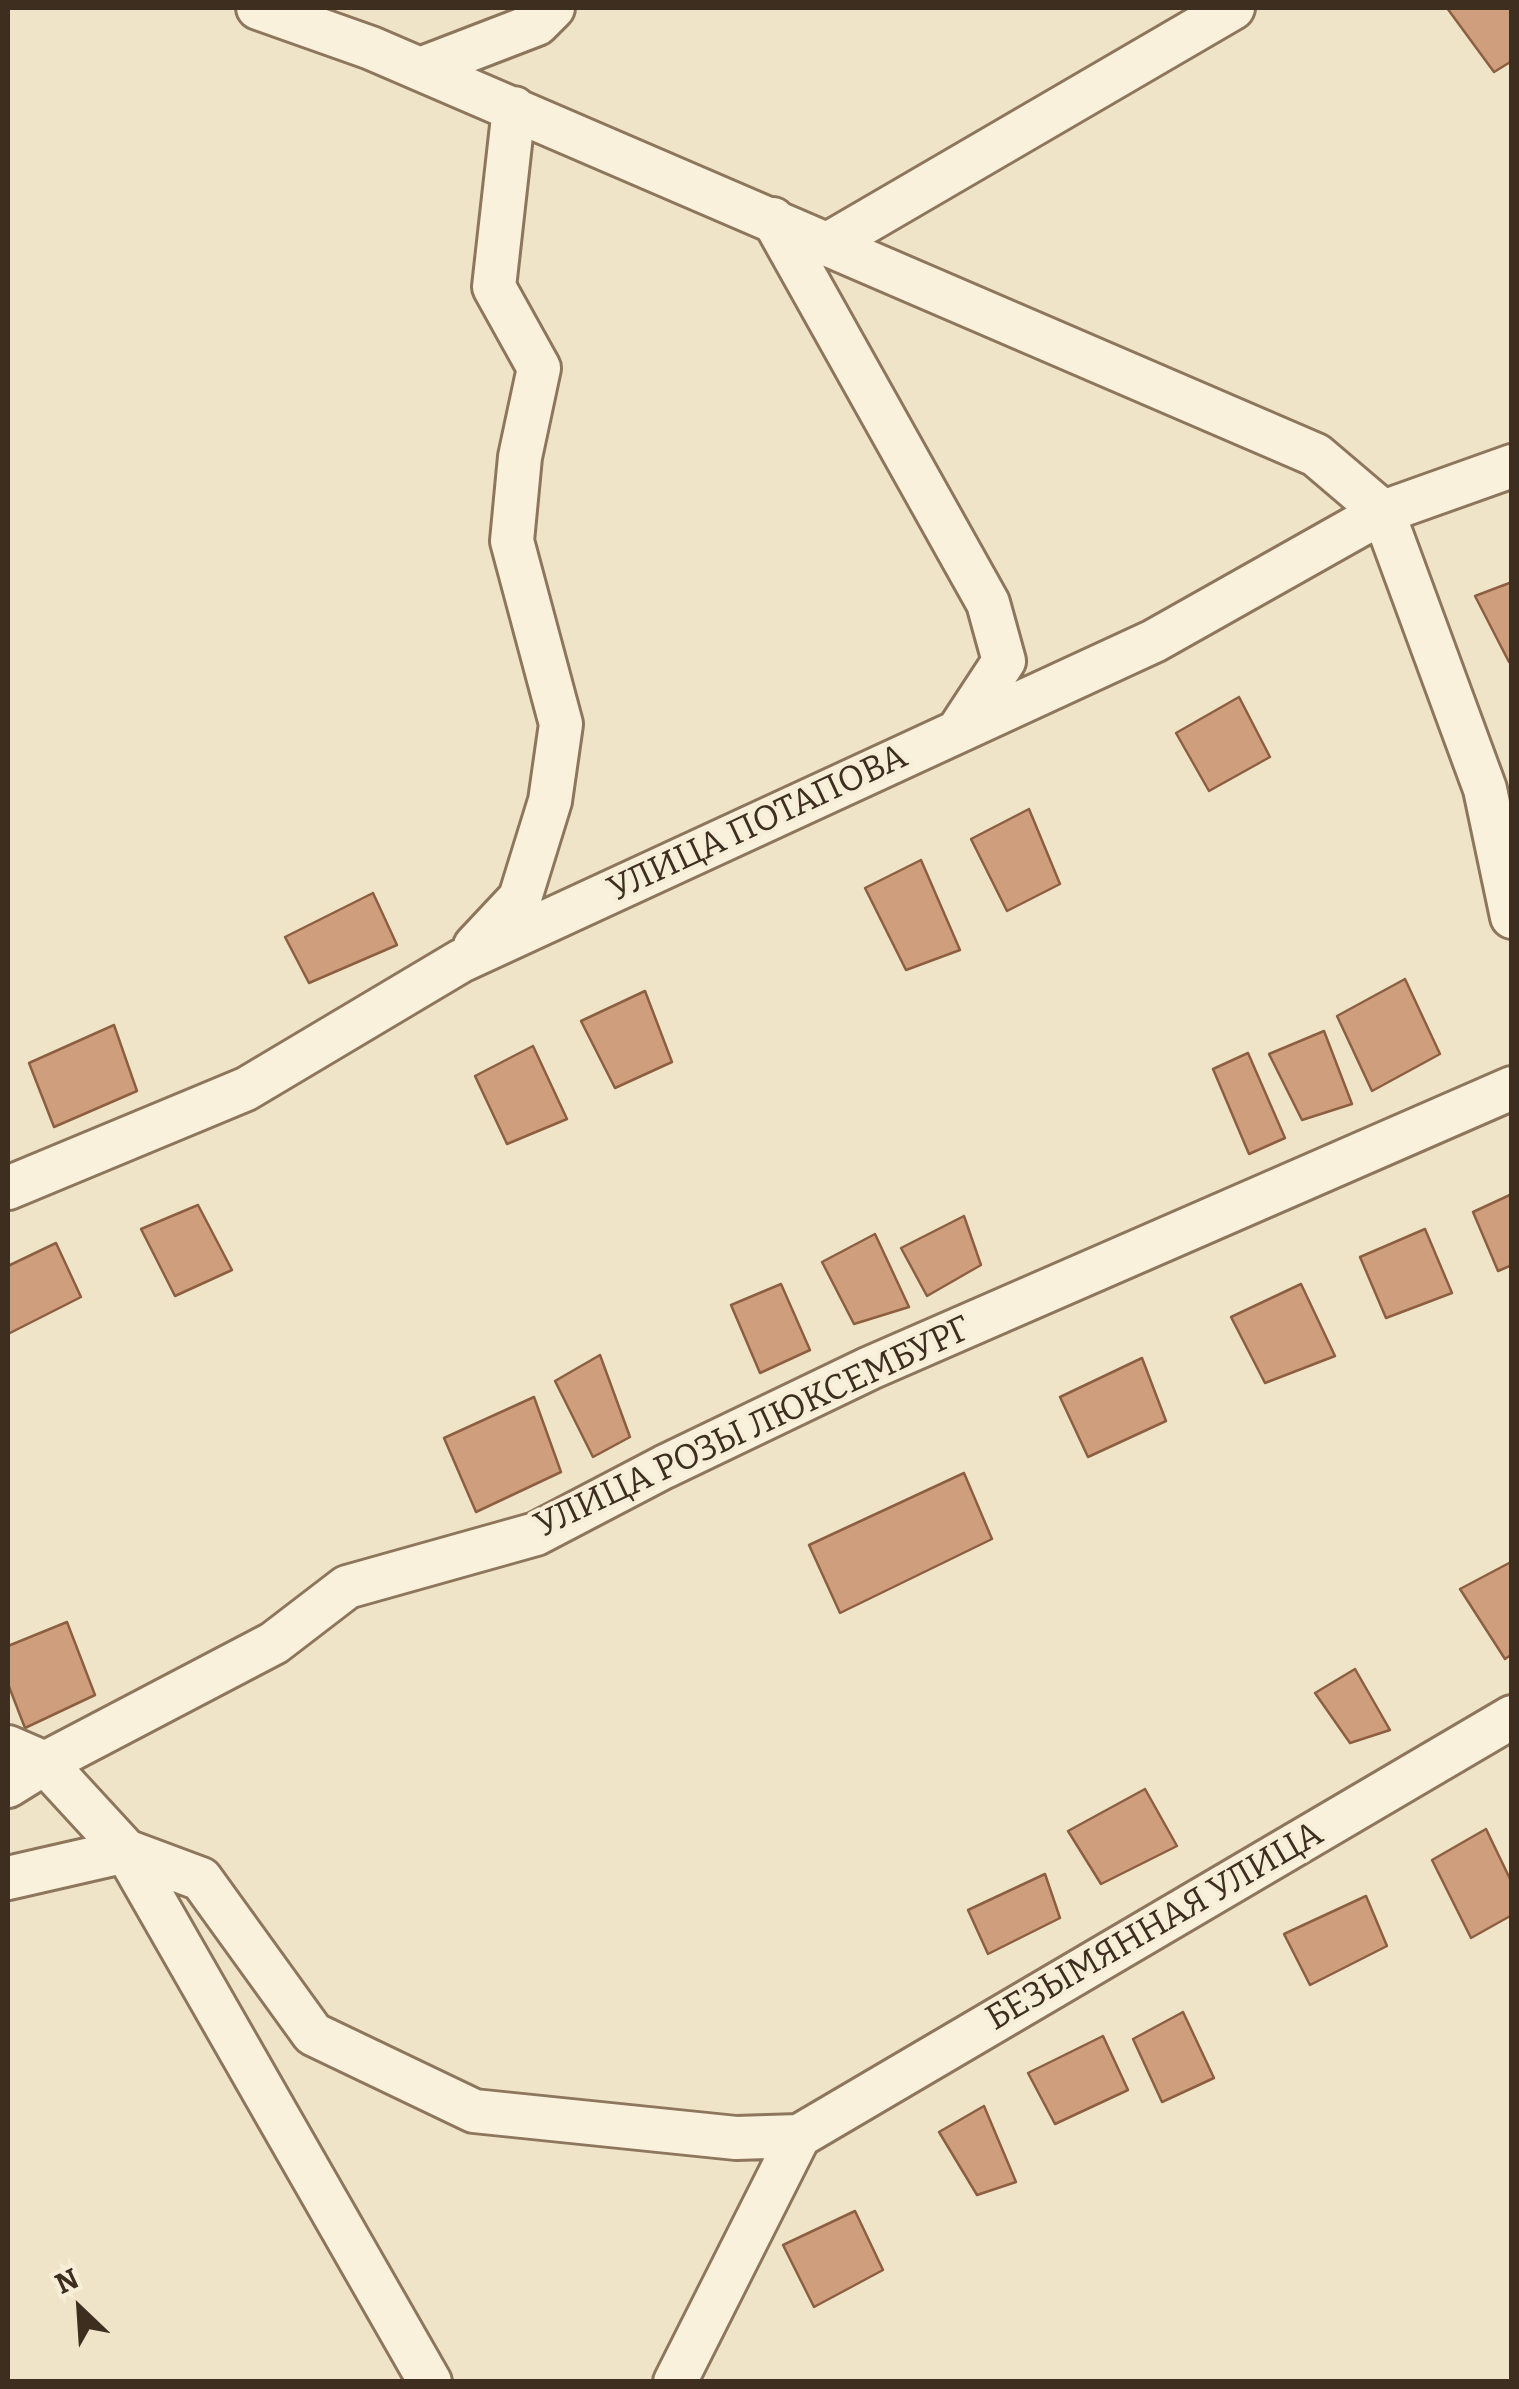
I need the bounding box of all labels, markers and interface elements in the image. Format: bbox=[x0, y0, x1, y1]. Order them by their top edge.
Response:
street label: УЛИЦА ПОТАПОВА bbox=[602, 736, 914, 912]
street label: УЛИЦА РОЗЫ ЛЮКСЕМБУРГ bbox=[528, 1308, 978, 1548]
street label: БЕЗЫМЯННАЯ УЛИЦА bbox=[979, 1813, 1331, 2041]
north arrow bbox=[30, 2259, 130, 2359]
text: N bbox=[50, 2262, 84, 2301]

